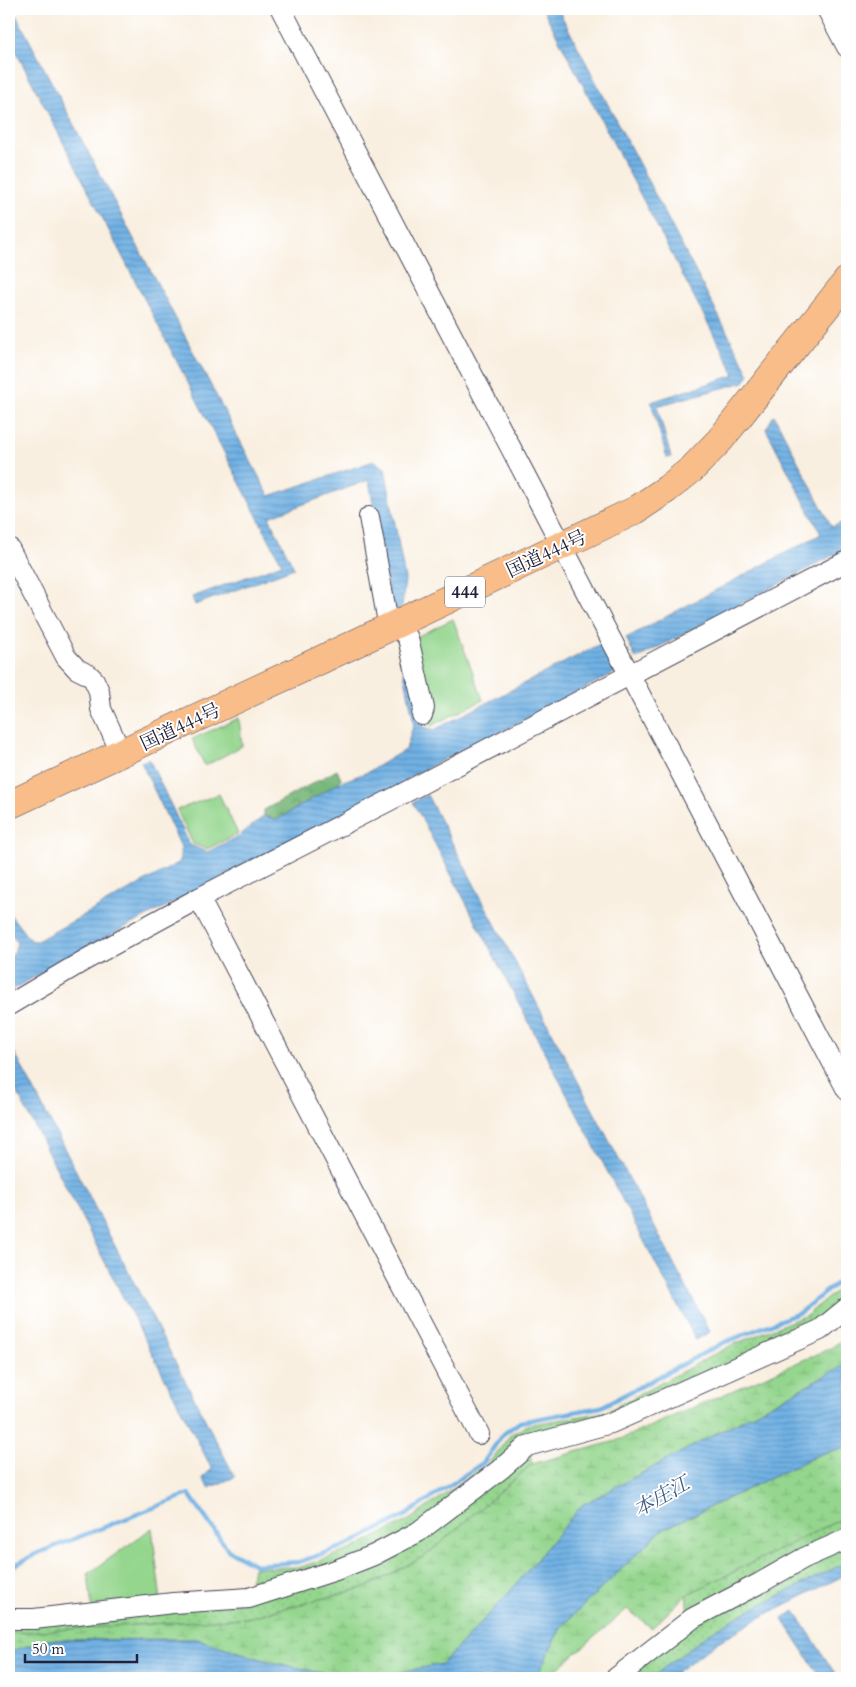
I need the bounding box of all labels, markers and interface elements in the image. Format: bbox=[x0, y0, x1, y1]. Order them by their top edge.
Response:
street label: 国道444号 bbox=[502, 524, 591, 584]
road number: 444 bbox=[445, 576, 485, 608]
street label: 国道444号 bbox=[136, 697, 225, 757]
water label: 本庄江 bbox=[628, 1469, 697, 1523]
scale bar bbox=[25, 1632, 138, 1664]
text: 50 m bbox=[32, 1639, 64, 1659]

